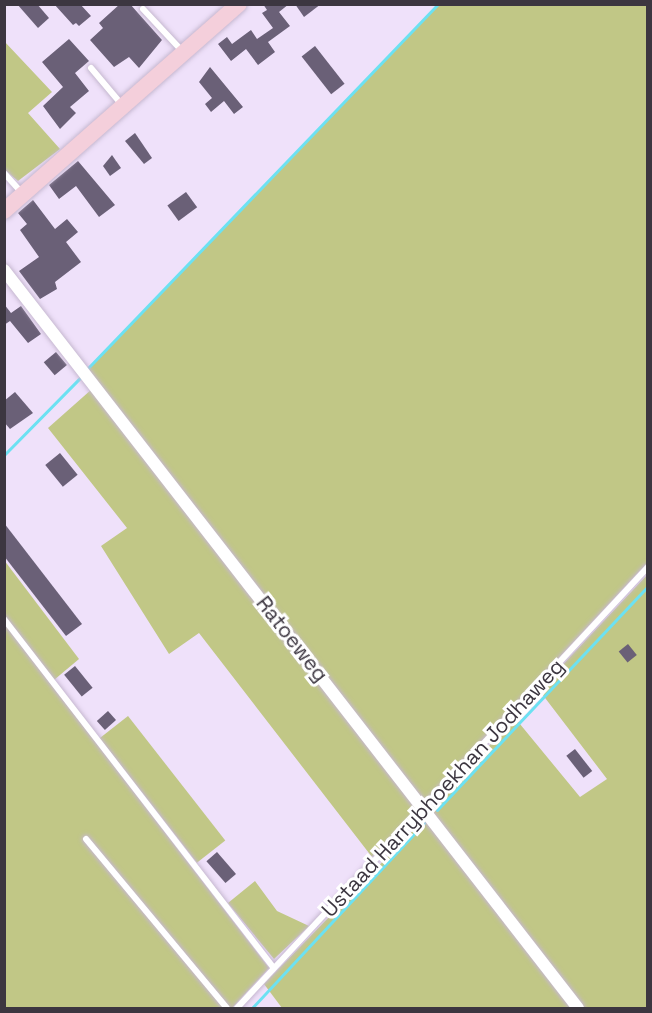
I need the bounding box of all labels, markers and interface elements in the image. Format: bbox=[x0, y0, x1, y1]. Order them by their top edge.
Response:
street label: Ratoeweg bbox=[251, 591, 333, 687]
street label: Ustaad Harrybhoekhan Jodhaweg bbox=[317, 654, 569, 922]

